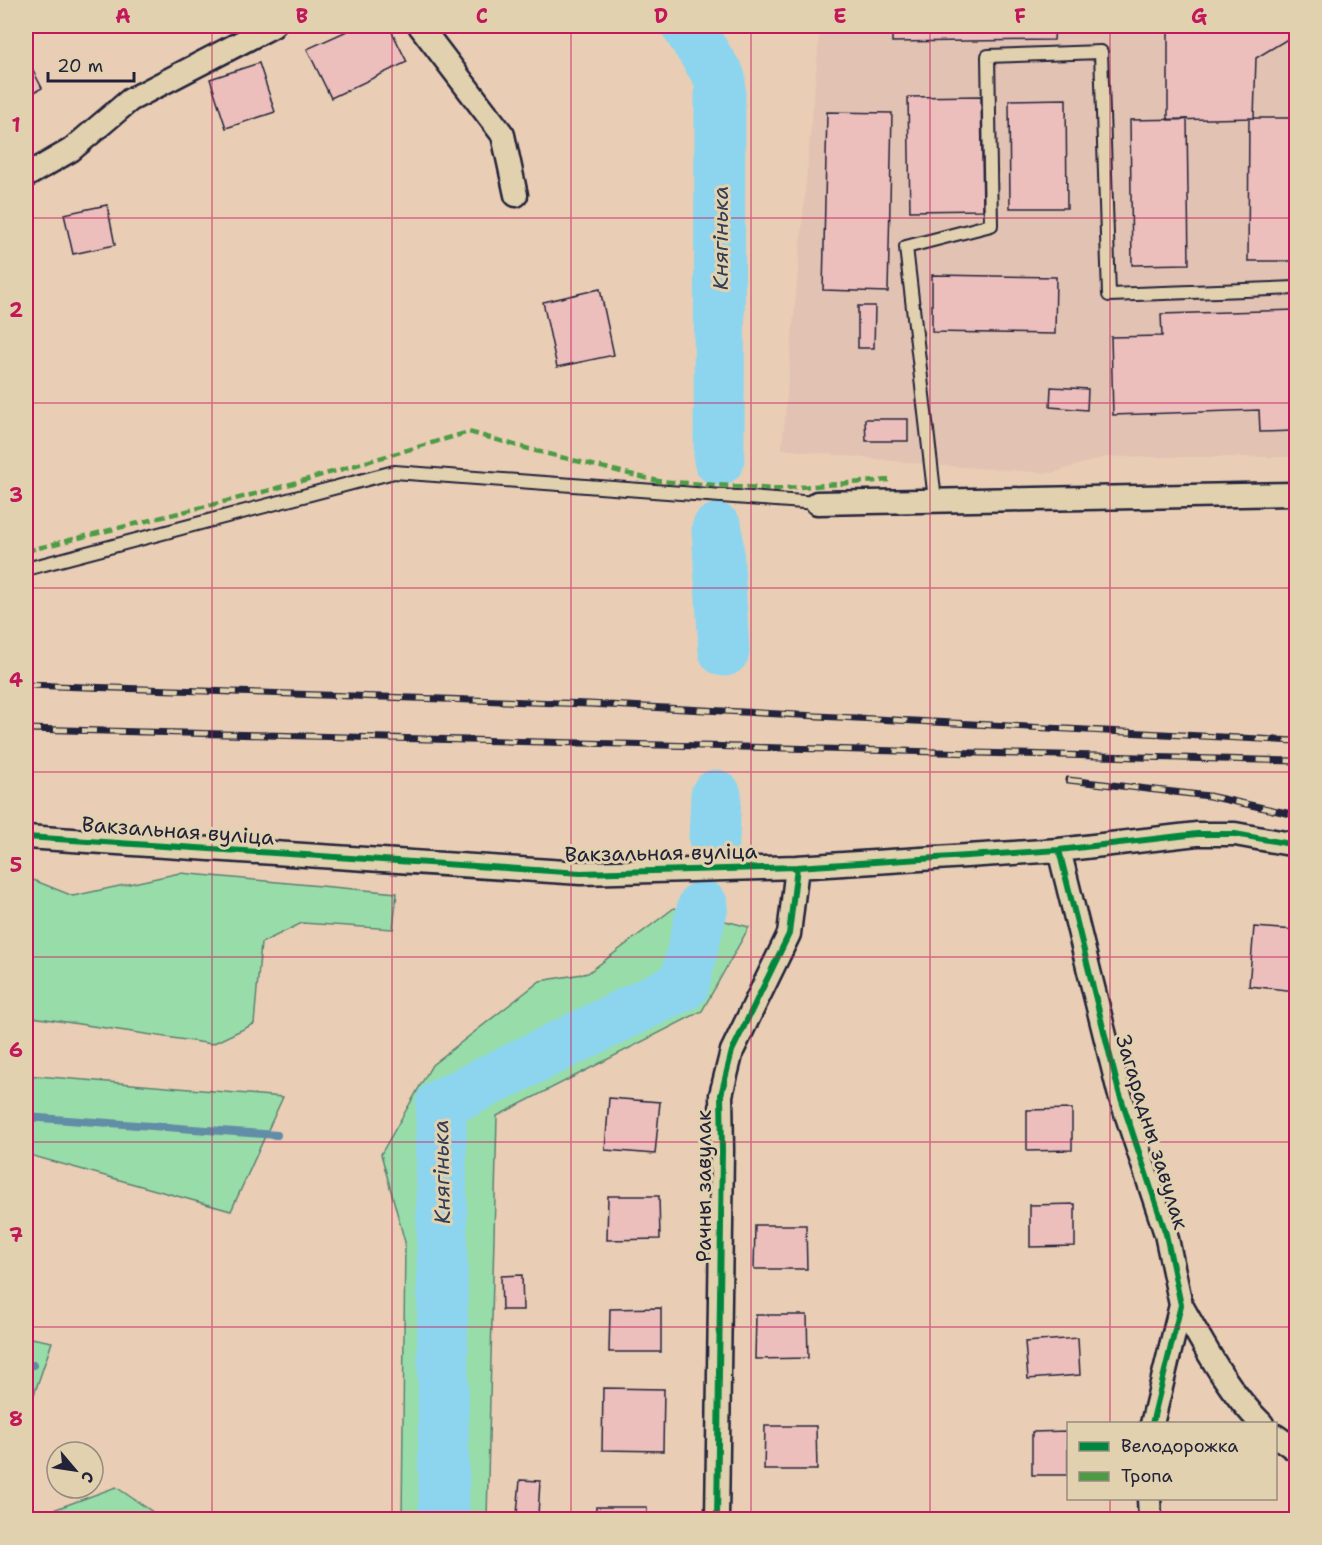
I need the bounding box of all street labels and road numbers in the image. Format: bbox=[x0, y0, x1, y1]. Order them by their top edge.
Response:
street label: Вакзальная вуліца bbox=[81, 810, 275, 852]
street label: Вакзальная вуліца bbox=[564, 837, 758, 869]
street label: Загарадны завулак bbox=[1109, 1031, 1195, 1233]
street label: Рачны завулак bbox=[690, 1110, 718, 1262]

